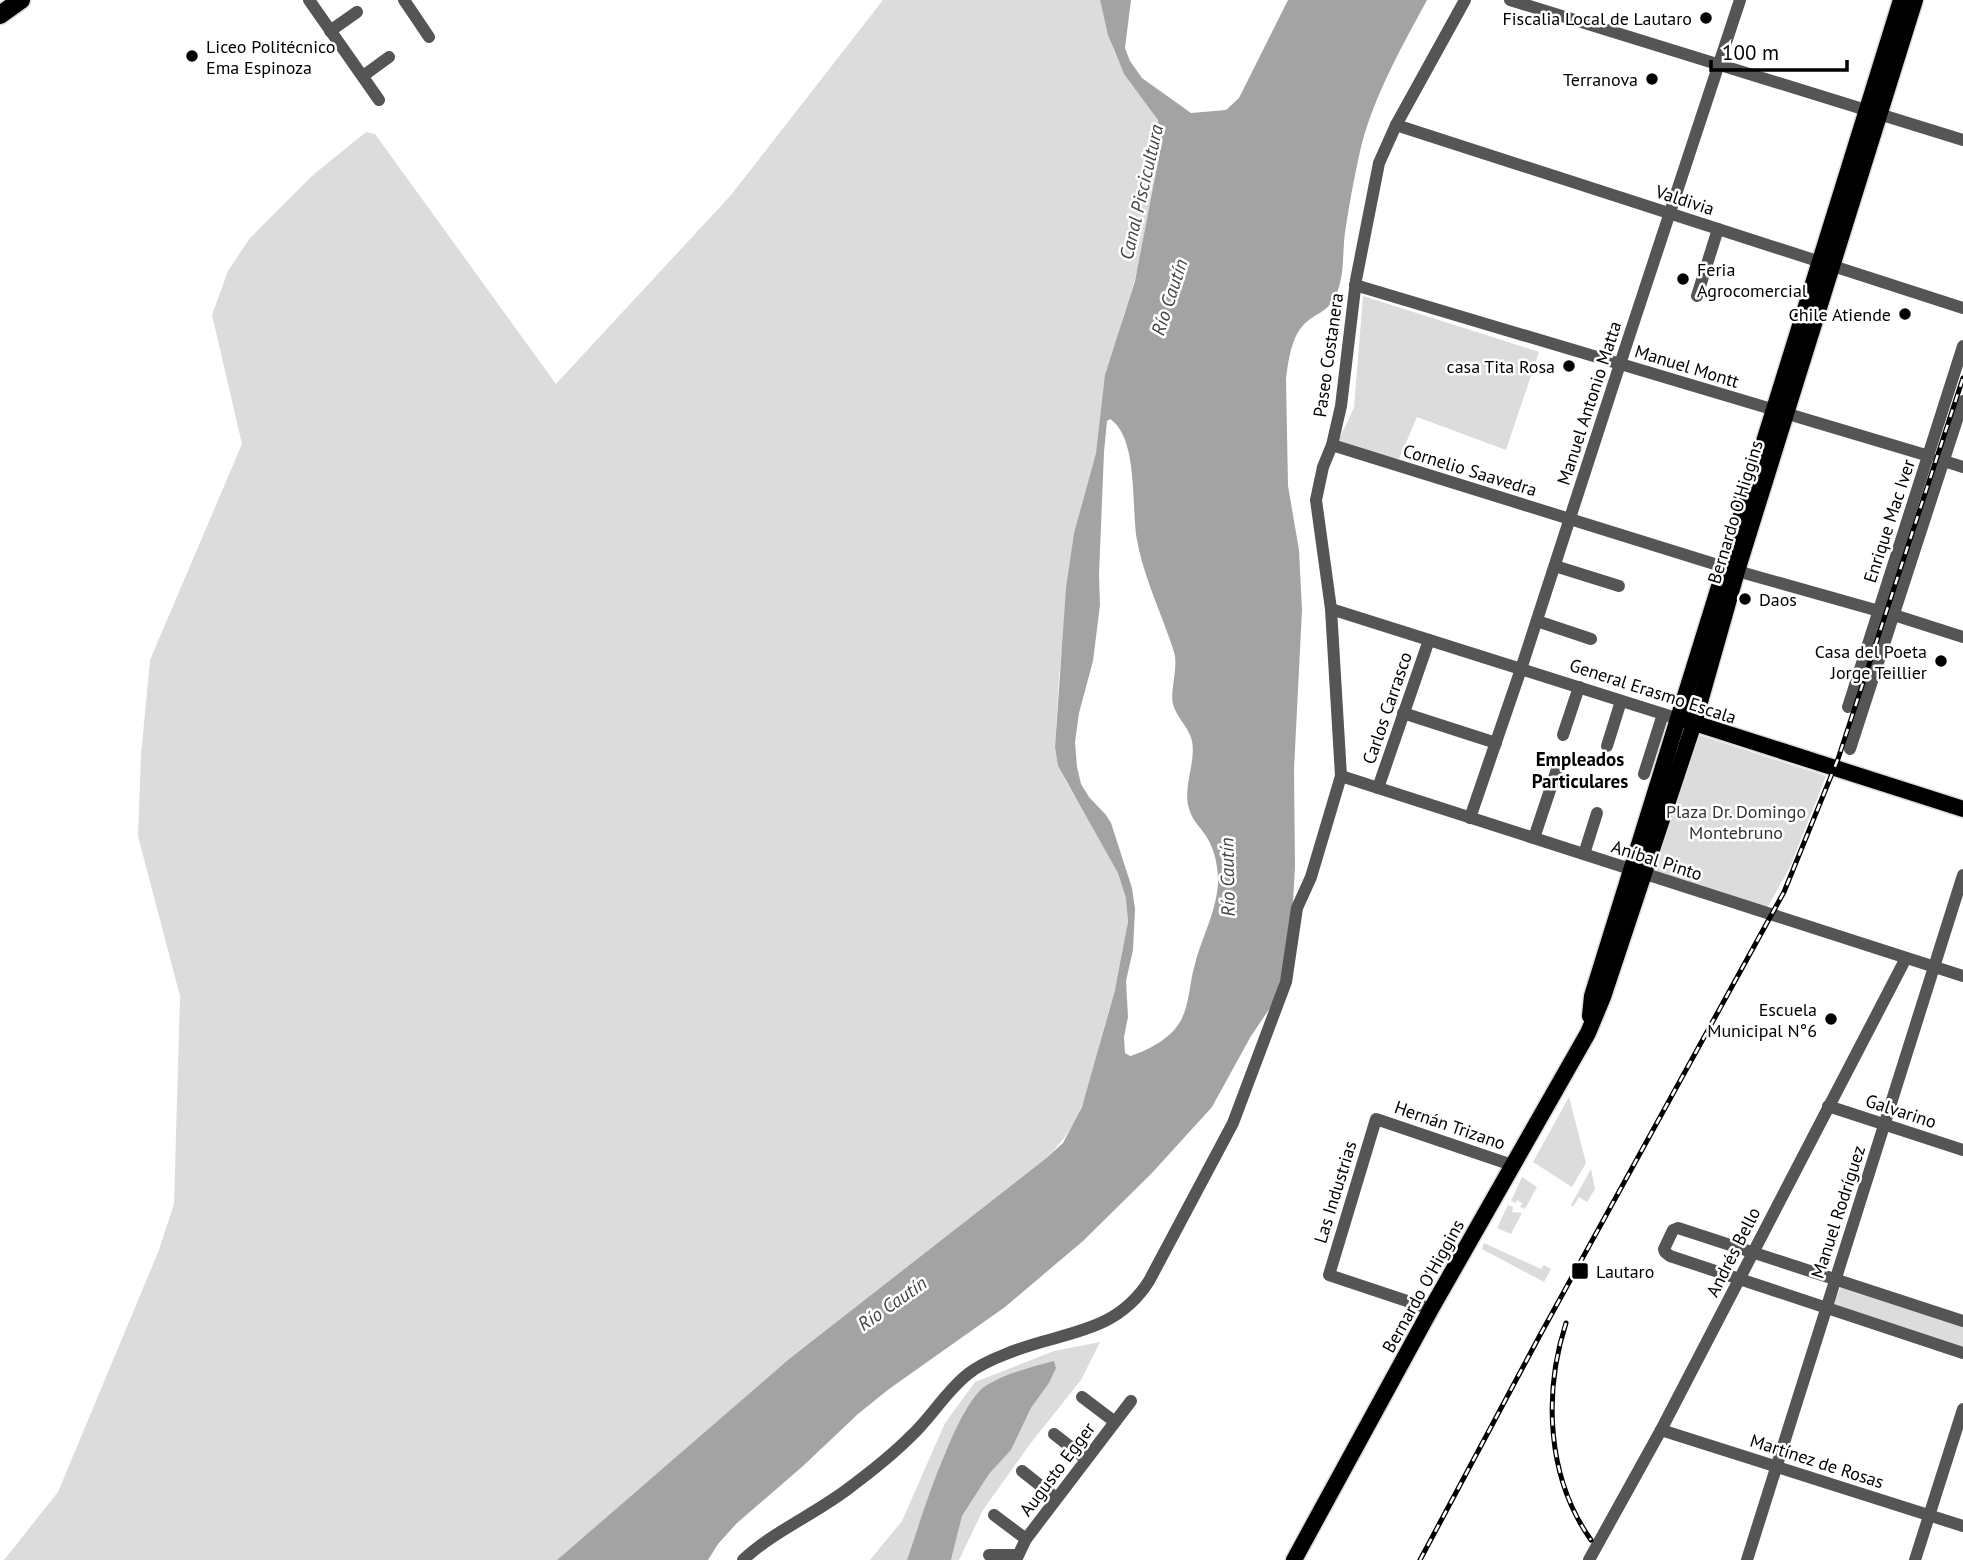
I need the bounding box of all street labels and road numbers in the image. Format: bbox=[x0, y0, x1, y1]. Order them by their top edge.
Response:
street label: Valdivia bbox=[1652, 179, 1717, 220]
street label: Paseo Costanera bbox=[1308, 291, 1348, 419]
street label: Manuel Antonio Matta bbox=[1552, 318, 1626, 488]
street label: Manuel Montt bbox=[1632, 339, 1742, 393]
street label: Bernardo O'Higgins bbox=[1702, 437, 1768, 587]
street label: Cornelio Saavedra bbox=[1400, 439, 1540, 501]
street label: Enrique Mac Iver bbox=[1858, 456, 1920, 586]
street label: Carlos Carrasco bbox=[1357, 649, 1417, 767]
street label: General Erasmo Escala bbox=[1567, 653, 1739, 729]
street label: Aníbal Pinto bbox=[1609, 835, 1705, 885]
street label: Galvarino bbox=[1863, 1089, 1939, 1133]
street label: Hernán Trizano bbox=[1392, 1095, 1508, 1155]
street label: Las Industrias bbox=[1309, 1138, 1361, 1246]
street label: Manuel Rodríguez bbox=[1806, 1143, 1870, 1281]
street label: Andrés Bello bbox=[1701, 1203, 1765, 1301]
street label: Bernardo O'Higgins bbox=[1377, 1215, 1469, 1357]
street label: Augusto Egger bbox=[1014, 1417, 1100, 1521]
street label: Martínez de Rosas bbox=[1747, 1429, 1887, 1493]

